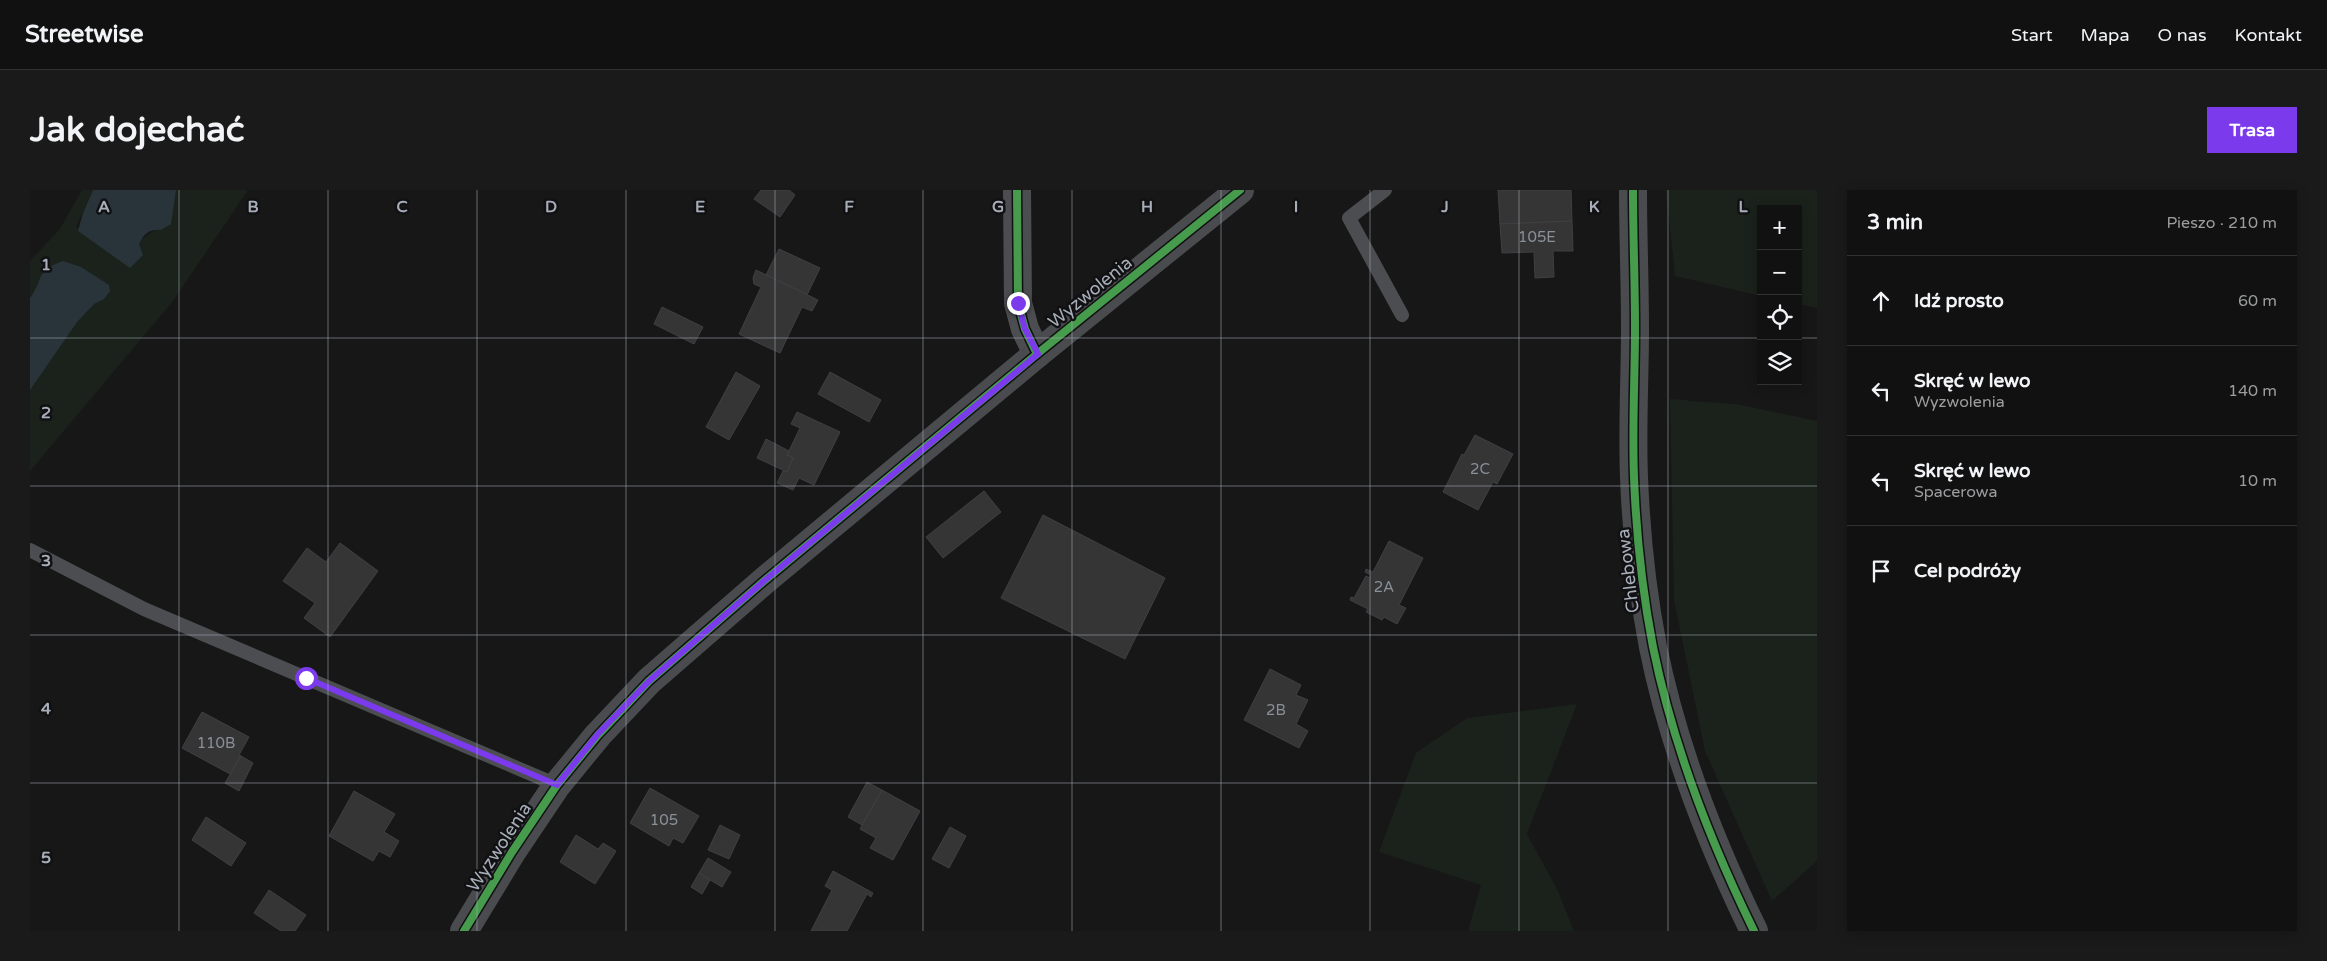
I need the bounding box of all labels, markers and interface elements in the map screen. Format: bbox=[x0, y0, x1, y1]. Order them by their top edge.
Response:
text: Streetwise bbox=[25, 20, 144, 49]
text: Start bbox=[2011, 24, 2053, 46]
text: Mapa bbox=[2081, 24, 2130, 46]
text: O nas bbox=[2158, 24, 2207, 46]
text: Kontakt bbox=[2235, 24, 2302, 46]
button: Trasa bbox=[2207, 107, 2297, 153]
text: Jak dojechać bbox=[30, 109, 245, 151]
text: A bbox=[98, 197, 110, 217]
text: B bbox=[247, 197, 259, 217]
text: C bbox=[396, 197, 408, 217]
text: D bbox=[545, 197, 557, 217]
text: E bbox=[695, 197, 705, 217]
text: F bbox=[844, 197, 854, 217]
text: G bbox=[992, 197, 1004, 217]
text: H bbox=[1141, 197, 1153, 217]
text: I bbox=[1294, 197, 1298, 217]
text: J bbox=[1440, 197, 1449, 217]
text: K bbox=[1589, 197, 1600, 217]
text: L bbox=[1738, 197, 1748, 217]
map controls bbox=[1757, 205, 1802, 385]
button: + bbox=[1757, 205, 1802, 250]
text: 3 min bbox=[1867, 210, 1923, 235]
text: Pieszo · 210 m bbox=[2166, 213, 2277, 233]
house number: 105E bbox=[1518, 228, 1556, 246]
button: − bbox=[1757, 250, 1802, 295]
street label: Wyzwolenia bbox=[1043, 251, 1137, 333]
text: 1 bbox=[41, 255, 51, 275]
icon: ahead bbox=[1867, 287, 1895, 315]
text: Idź prosto bbox=[1914, 290, 2004, 312]
text: 60 m bbox=[2238, 291, 2277, 311]
route end bbox=[1007, 292, 1030, 315]
button: locate bbox=[1757, 295, 1802, 340]
button: layers bbox=[1757, 340, 1802, 385]
text: Skręć w lewo bbox=[1914, 370, 2031, 392]
icon: left bbox=[1867, 377, 1895, 405]
text: 140 m bbox=[2228, 381, 2277, 401]
text: Wyzwolenia bbox=[1914, 392, 2005, 412]
text: 2 bbox=[41, 403, 51, 423]
house number: 2C bbox=[1470, 460, 1490, 478]
text: Skręć w lewo bbox=[1914, 460, 2031, 482]
icon: left bbox=[1867, 467, 1895, 495]
text: 10 m bbox=[2238, 471, 2277, 491]
text: Spacerowa bbox=[1914, 482, 1997, 502]
street label: Chlebowa bbox=[1612, 528, 1644, 614]
text: 3 bbox=[41, 551, 51, 571]
icon: arrive bbox=[1867, 557, 1895, 585]
text: Cel podróży bbox=[1914, 560, 2021, 582]
house number: 2A bbox=[1374, 578, 1394, 596]
route start bbox=[295, 667, 318, 690]
text: 4 bbox=[41, 699, 51, 719]
house number: 2B bbox=[1266, 701, 1286, 719]
house number: 110B bbox=[197, 734, 235, 752]
street label: Wyzwolenia bbox=[462, 798, 536, 896]
house number: 105 bbox=[650, 811, 678, 829]
text: 5 bbox=[41, 848, 51, 868]

